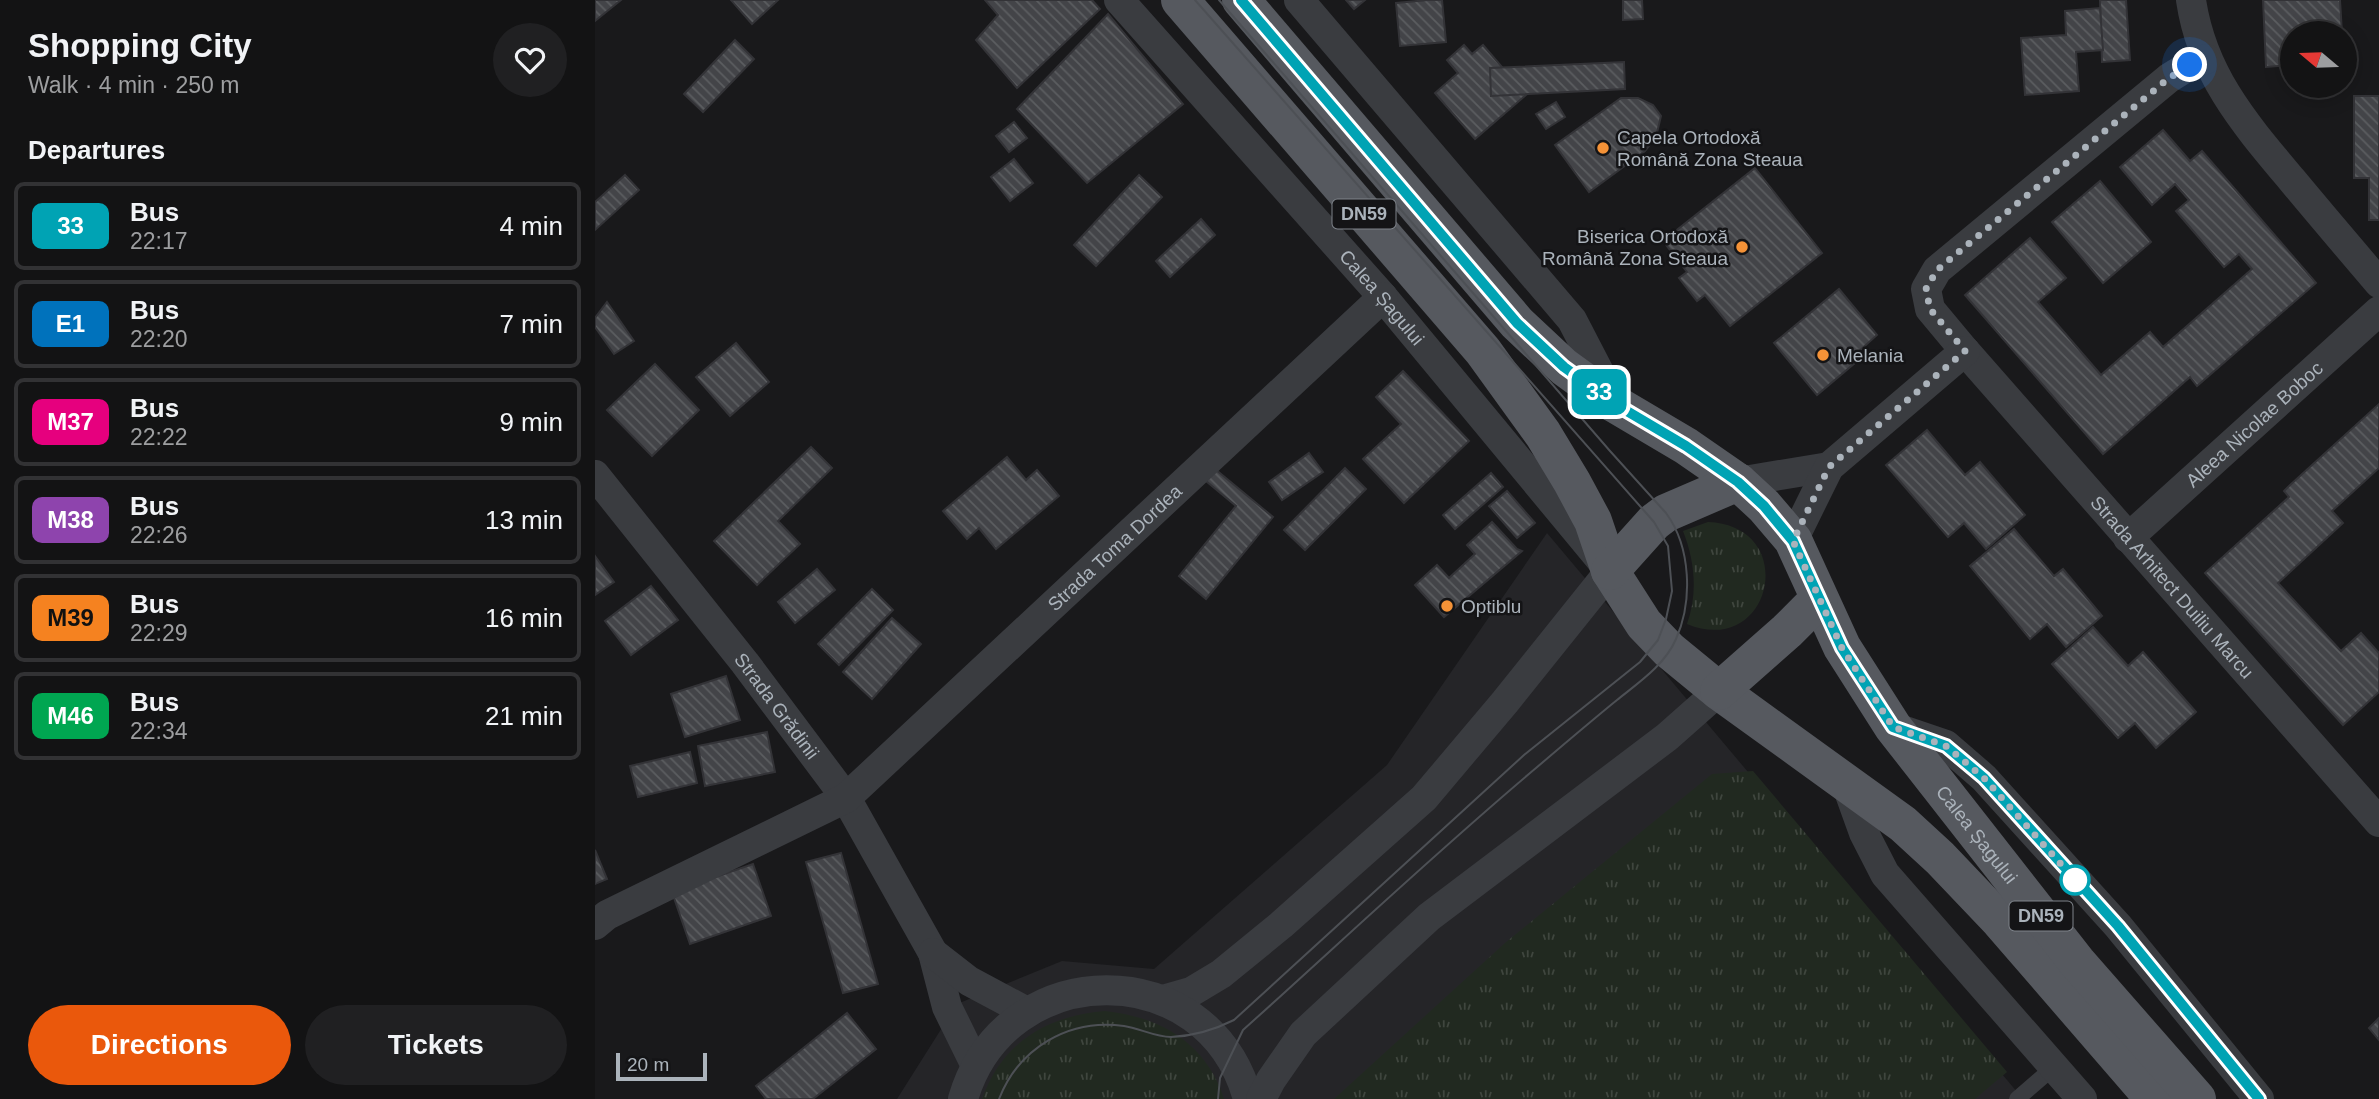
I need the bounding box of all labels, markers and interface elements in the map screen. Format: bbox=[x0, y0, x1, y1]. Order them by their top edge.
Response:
north arrow bbox=[2280, 21, 2357, 98]
map controls bbox=[2280, 21, 2357, 98]
button: heart bbox=[493, 23, 567, 97]
text: Shopping City bbox=[28, 27, 252, 64]
your location bbox=[2172, 47, 2207, 82]
text: Walk · 4 min · 250 m bbox=[28, 72, 239, 98]
place label: Capela Ortodoxă Română Zona Steaua bbox=[1617, 127, 1803, 170]
text: Departures bbox=[28, 135, 165, 165]
marker: Capela Ortodoxă Română Zona Steaua bbox=[1595, 140, 1611, 156]
text: Bus bbox=[130, 197, 179, 227]
road number: DN59 bbox=[1333, 200, 1395, 229]
text: 4 min bbox=[499, 211, 563, 241]
text: 33 bbox=[57, 212, 84, 239]
place label: Biserica Ortodoxă Română Zona Steaua bbox=[1542, 226, 1728, 269]
text: 22:17 bbox=[130, 228, 188, 254]
marker: Biserica Ortodoxă Română Zona Steaua bbox=[1734, 239, 1750, 255]
street label: Calea Șagului bbox=[1335, 246, 1428, 349]
text: Bus bbox=[130, 295, 179, 325]
text: 7 min bbox=[499, 309, 563, 339]
text: E1 bbox=[56, 310, 85, 337]
text: 22:20 bbox=[130, 326, 188, 352]
place label: Melania bbox=[1837, 345, 1904, 366]
marker: Melania bbox=[1815, 347, 1831, 363]
street label: Aleea Nicolae Boboc bbox=[2182, 357, 2327, 491]
line badge: 33 bbox=[1567, 369, 1631, 415]
text: 33 bbox=[1586, 378, 1612, 405]
text: Bus bbox=[130, 393, 179, 423]
text: 9 min bbox=[499, 407, 563, 437]
text: M37 bbox=[47, 408, 94, 435]
text: 22:22 bbox=[130, 424, 188, 450]
street label: Strada Toma Dordea bbox=[1044, 480, 1186, 615]
text: Bus bbox=[130, 491, 179, 521]
street label: Strada Arhitect Duiliu Marcu bbox=[2086, 492, 2258, 683]
text: 13 min bbox=[485, 505, 563, 535]
text: M38 bbox=[47, 506, 94, 533]
text: 22:26 bbox=[130, 522, 188, 548]
text: Bus bbox=[130, 589, 179, 619]
place label: Optiblu bbox=[1461, 596, 1521, 617]
marker: Optiblu bbox=[1439, 598, 1455, 614]
text: 16 min bbox=[485, 603, 563, 633]
text: M39 bbox=[47, 604, 94, 631]
text: 22:29 bbox=[130, 620, 188, 646]
street label: Strada Grădinii bbox=[730, 649, 823, 763]
text: Bus bbox=[130, 687, 179, 717]
text: 21 min bbox=[485, 701, 563, 731]
text: M46 bbox=[47, 702, 94, 729]
text: 22:34 bbox=[130, 718, 188, 744]
street label: Calea Șagului bbox=[1932, 782, 2021, 888]
unlabelled marker bbox=[2060, 865, 2090, 895]
road number: DN59 bbox=[2009, 902, 2073, 931]
button: Directions bbox=[28, 1005, 291, 1085]
button: Tickets bbox=[305, 1005, 567, 1085]
scale bar bbox=[616, 1050, 707, 1082]
text: 20 m bbox=[627, 1054, 669, 1075]

